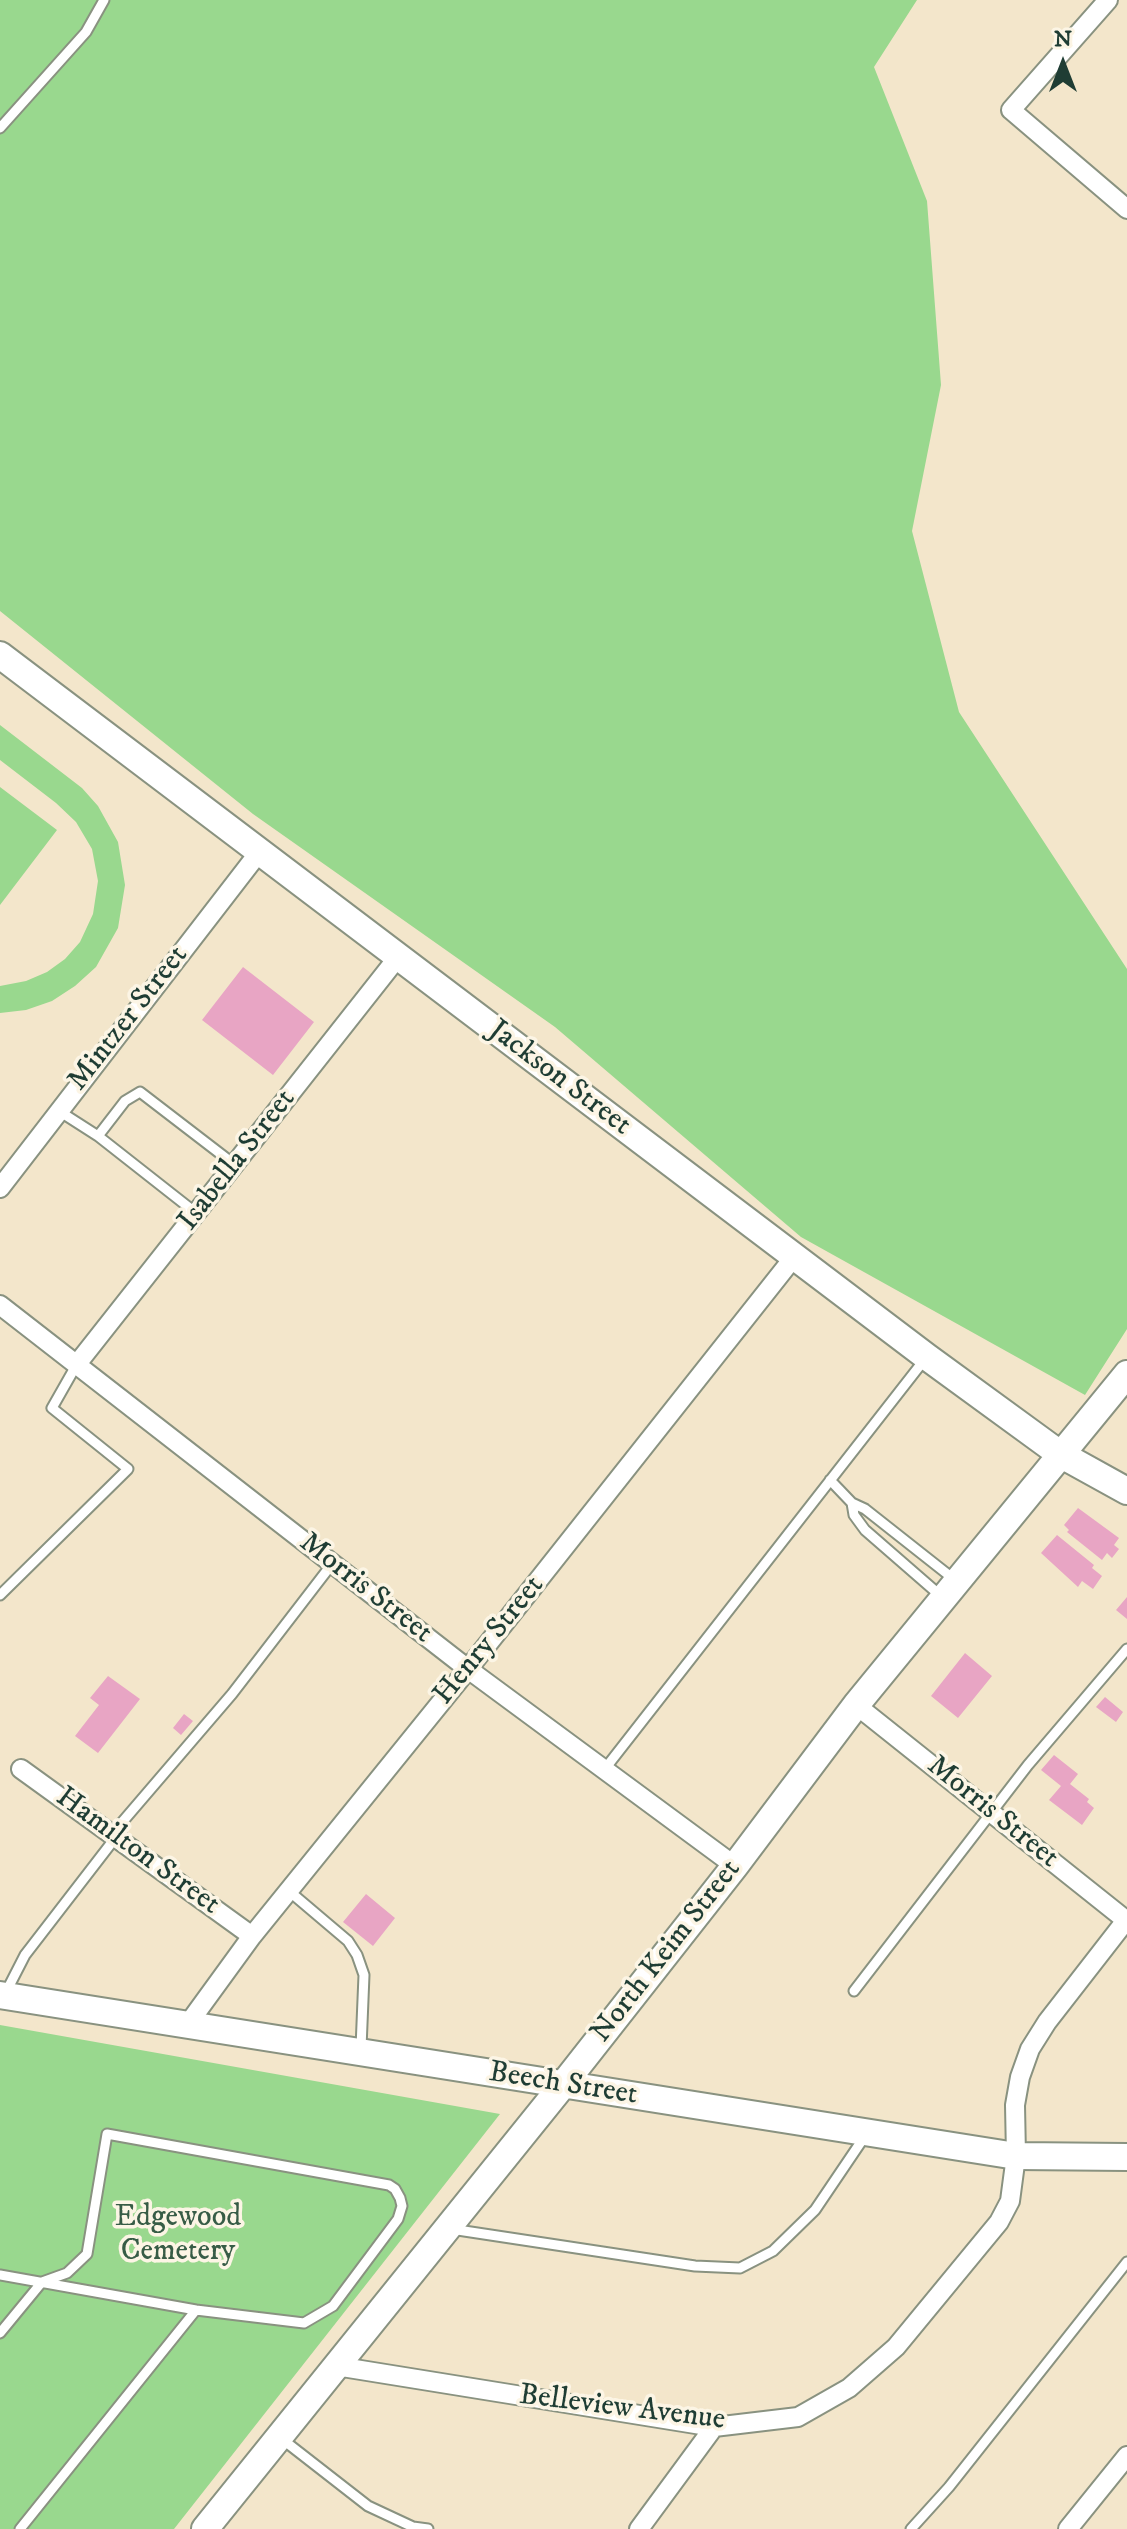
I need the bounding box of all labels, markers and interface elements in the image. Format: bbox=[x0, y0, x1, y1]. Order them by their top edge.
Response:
north arrow bbox=[1023, 24, 1103, 104]
text: N bbox=[1054, 26, 1072, 53]
street label: Mintzer Street bbox=[61, 939, 197, 1099]
street label: Jackson Street bbox=[480, 1014, 638, 1144]
street label: Isabella Street bbox=[172, 1083, 304, 1239]
street label: Morris Street bbox=[291, 1526, 439, 1652]
street label: Henry Street bbox=[427, 1569, 553, 1713]
street label: Morris Street bbox=[919, 1749, 1065, 1877]
street label: Hamilton Street bbox=[48, 1780, 226, 1924]
street label: North Keim Street bbox=[584, 1853, 750, 2051]
street label: Beech Street bbox=[486, 2055, 640, 2115]
park label: Edgewood Cemetery bbox=[115, 2201, 241, 2272]
street label: Belleview Avenue bbox=[517, 2379, 727, 2439]

